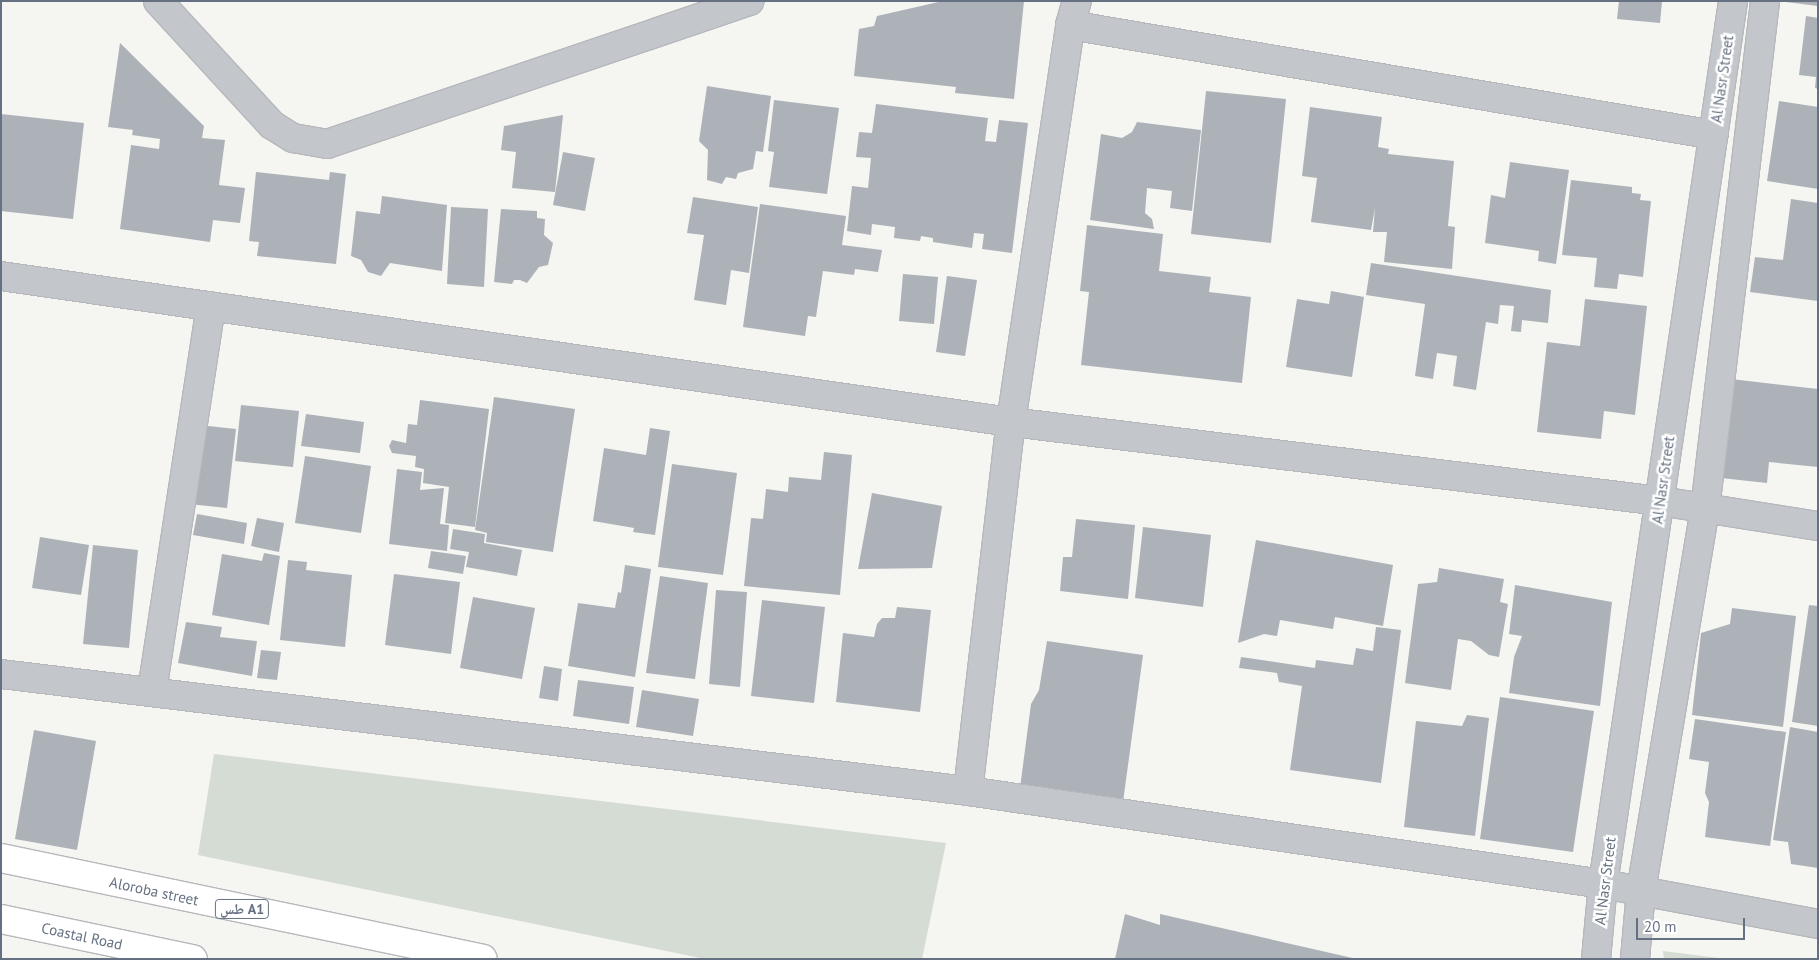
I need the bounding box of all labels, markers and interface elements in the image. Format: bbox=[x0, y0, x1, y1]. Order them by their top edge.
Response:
street label: Al Nasr Street bbox=[1707, 34, 1737, 124]
street label: Al Nasr Street bbox=[1648, 435, 1678, 525]
street label: Al Nasr Street bbox=[1591, 836, 1619, 926]
street label: Aloroba street bbox=[108, 873, 200, 909]
road number: طس A1 bbox=[214, 898, 270, 921]
scale bar bbox=[1639, 908, 1748, 940]
text: 20 m bbox=[1644, 917, 1677, 936]
street label: Coastal Road bbox=[40, 919, 124, 953]

